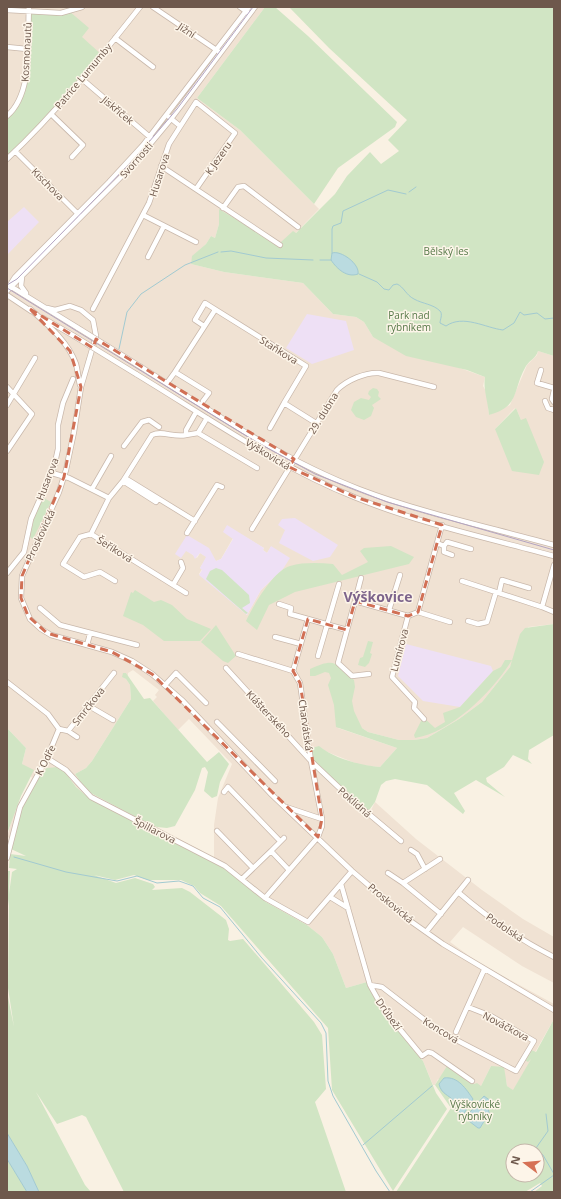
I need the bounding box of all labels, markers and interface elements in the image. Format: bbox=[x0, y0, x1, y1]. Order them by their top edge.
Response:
street label: Jižní bbox=[175, 18, 199, 41]
street label: Kosmonautů bbox=[17, 22, 35, 82]
street label: Patrice Lumumby bbox=[51, 39, 115, 112]
street label: Jiskřiček bbox=[98, 92, 137, 128]
street label: Svornosti bbox=[116, 139, 156, 181]
street label: K Jezeru bbox=[201, 139, 235, 177]
street label: Husarova bbox=[145, 152, 173, 198]
street label: Kischova bbox=[29, 165, 67, 203]
park label: Bělský les bbox=[423, 244, 469, 258]
park label: Park nad rybníkem bbox=[387, 308, 431, 334]
street label: Staňkova bbox=[257, 333, 301, 367]
street label: 29. dubna bbox=[305, 389, 341, 437]
street label: Výškovická bbox=[243, 435, 293, 473]
street label: Husarova bbox=[32, 456, 62, 502]
street label: Proskovická bbox=[22, 507, 58, 563]
street label: Šeříková bbox=[95, 533, 135, 565]
district label: Výškovice bbox=[343, 587, 413, 606]
street label: Lumírova bbox=[387, 627, 411, 673]
street label: Smrčkova bbox=[68, 684, 108, 728]
street label: Klášterského bbox=[243, 687, 295, 741]
street label: Charvátská bbox=[295, 698, 317, 752]
street label: K Odře bbox=[31, 742, 59, 778]
street label: Poklidná bbox=[335, 784, 375, 820]
street label: Špillarova bbox=[132, 813, 178, 847]
street label: Proskovická bbox=[365, 880, 417, 926]
street label: Podolská bbox=[484, 909, 526, 945]
street label: Drůbeží bbox=[373, 995, 405, 1033]
street label: Nováčkova bbox=[480, 1008, 532, 1044]
street label: Koncová bbox=[420, 1014, 462, 1046]
park label: Výškovické rybníky bbox=[450, 1097, 500, 1123]
north arrow bbox=[505, 1143, 545, 1183]
text: N bbox=[506, 1154, 523, 1166]

